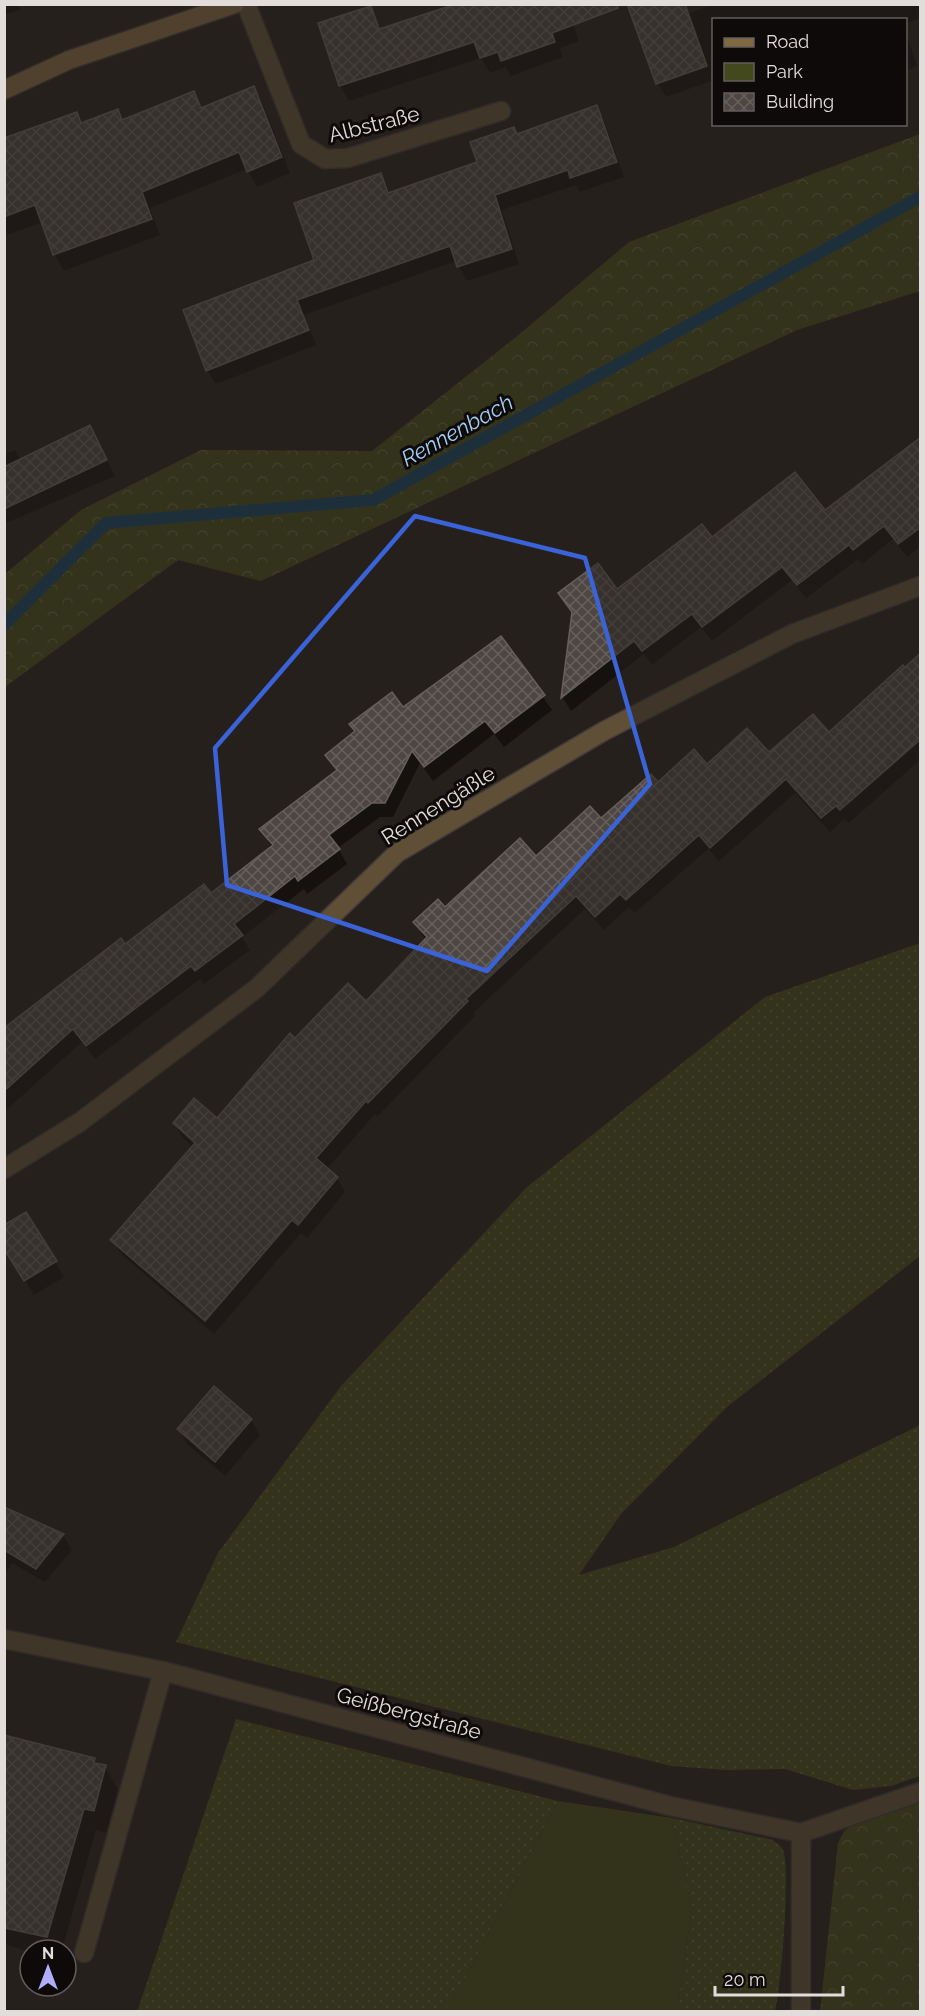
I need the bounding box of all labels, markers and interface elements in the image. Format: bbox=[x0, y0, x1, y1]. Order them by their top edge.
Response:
legend bbox=[712, 18, 907, 126]
text: Road bbox=[766, 31, 809, 52]
text: Park bbox=[766, 61, 803, 82]
text: Building bbox=[766, 91, 834, 112]
street label: Albstraße bbox=[326, 101, 422, 147]
water label: Rennenbach bbox=[396, 389, 518, 471]
street label: Rennengäßle bbox=[377, 760, 499, 850]
street label: Geißbergstraße bbox=[334, 1682, 484, 1744]
north arrow bbox=[18, 1938, 78, 1998]
text: N bbox=[42, 1944, 54, 1963]
scale bar bbox=[715, 1959, 842, 1997]
text: 20 m bbox=[724, 1969, 766, 1990]

